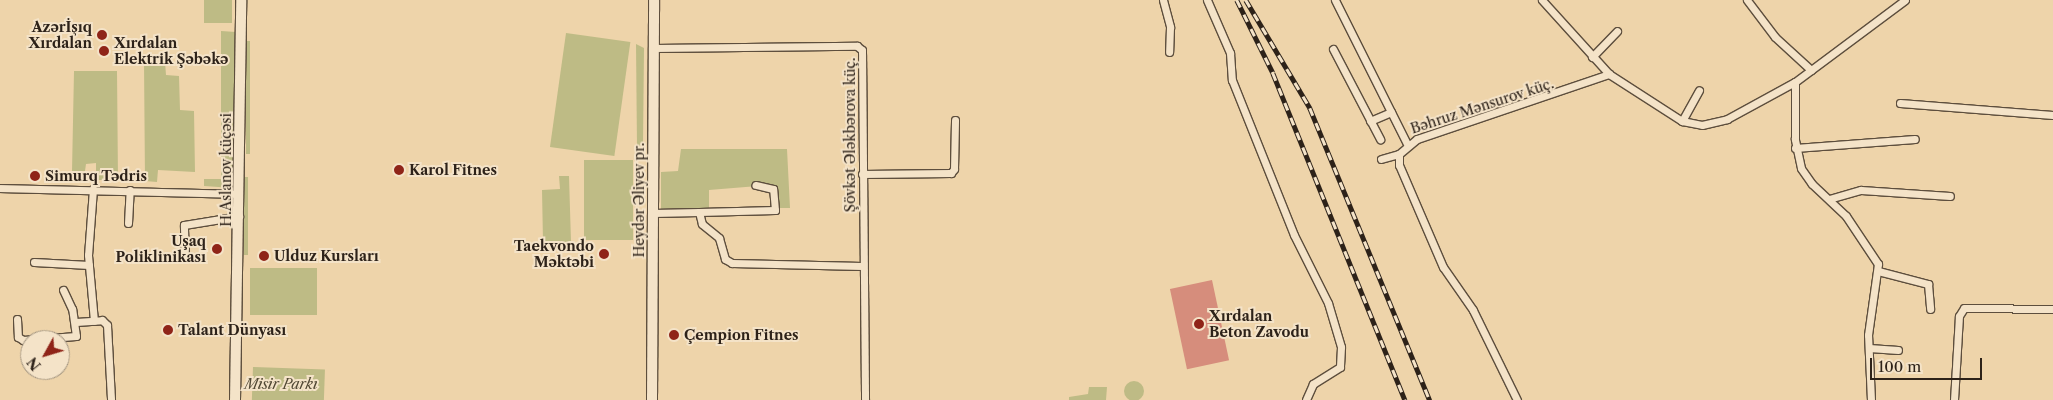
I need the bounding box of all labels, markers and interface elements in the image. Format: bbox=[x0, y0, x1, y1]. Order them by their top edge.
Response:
place label: Azərİşıq Xırdalan bbox=[29, 19, 92, 52]
marker: Azərİşıq Xırdalan bbox=[96, 29, 108, 41]
place label: Xırdalan Elektrik Şəbəkə bbox=[114, 35, 229, 68]
marker: Xırdalan Elektrik Şəbəkə bbox=[98, 45, 110, 57]
street label: Şövkət Ələkbərova küç. bbox=[842, 57, 858, 213]
street label: Bəhruz Mənsurov küç. bbox=[1408, 75, 1556, 137]
street label: H.Aslanov küçəsi bbox=[218, 113, 234, 227]
street label: Heydər Əliyev pr. bbox=[631, 142, 647, 258]
place label: Karol Fitnes bbox=[409, 162, 497, 178]
marker: Karol Fitnes bbox=[393, 164, 405, 176]
place label: Simurq Tədris bbox=[45, 168, 147, 184]
marker: Simurq Tədris bbox=[29, 170, 41, 182]
place label: Uşaq Poliklinikası bbox=[116, 233, 206, 266]
place label: Taekvondo Məktəbi bbox=[514, 238, 594, 270]
marker: Uşaq Poliklinikası bbox=[210, 242, 224, 256]
place label: Ulduz Kursları bbox=[274, 248, 379, 264]
marker: Taekvondo Məktəbi bbox=[598, 248, 610, 260]
marker: Ulduz Kursları bbox=[258, 250, 270, 262]
place label: Xırdalan Beton Zavodu bbox=[1209, 308, 1309, 341]
marker: Xırdalan Beton Zavodu bbox=[1193, 318, 1205, 330]
place label: Talant Dünyası bbox=[178, 322, 286, 338]
marker: Talant Dünyası bbox=[162, 324, 174, 336]
place label: Çempion Fitnes bbox=[684, 327, 799, 343]
marker: Çempion Fitnes bbox=[668, 329, 680, 341]
north arrow bbox=[20, 330, 70, 380]
scale bar bbox=[1873, 348, 1986, 380]
text: N bbox=[23, 353, 45, 374]
text: 100 m bbox=[1878, 357, 1921, 376]
park label: Misir Parkı bbox=[244, 376, 318, 392]

